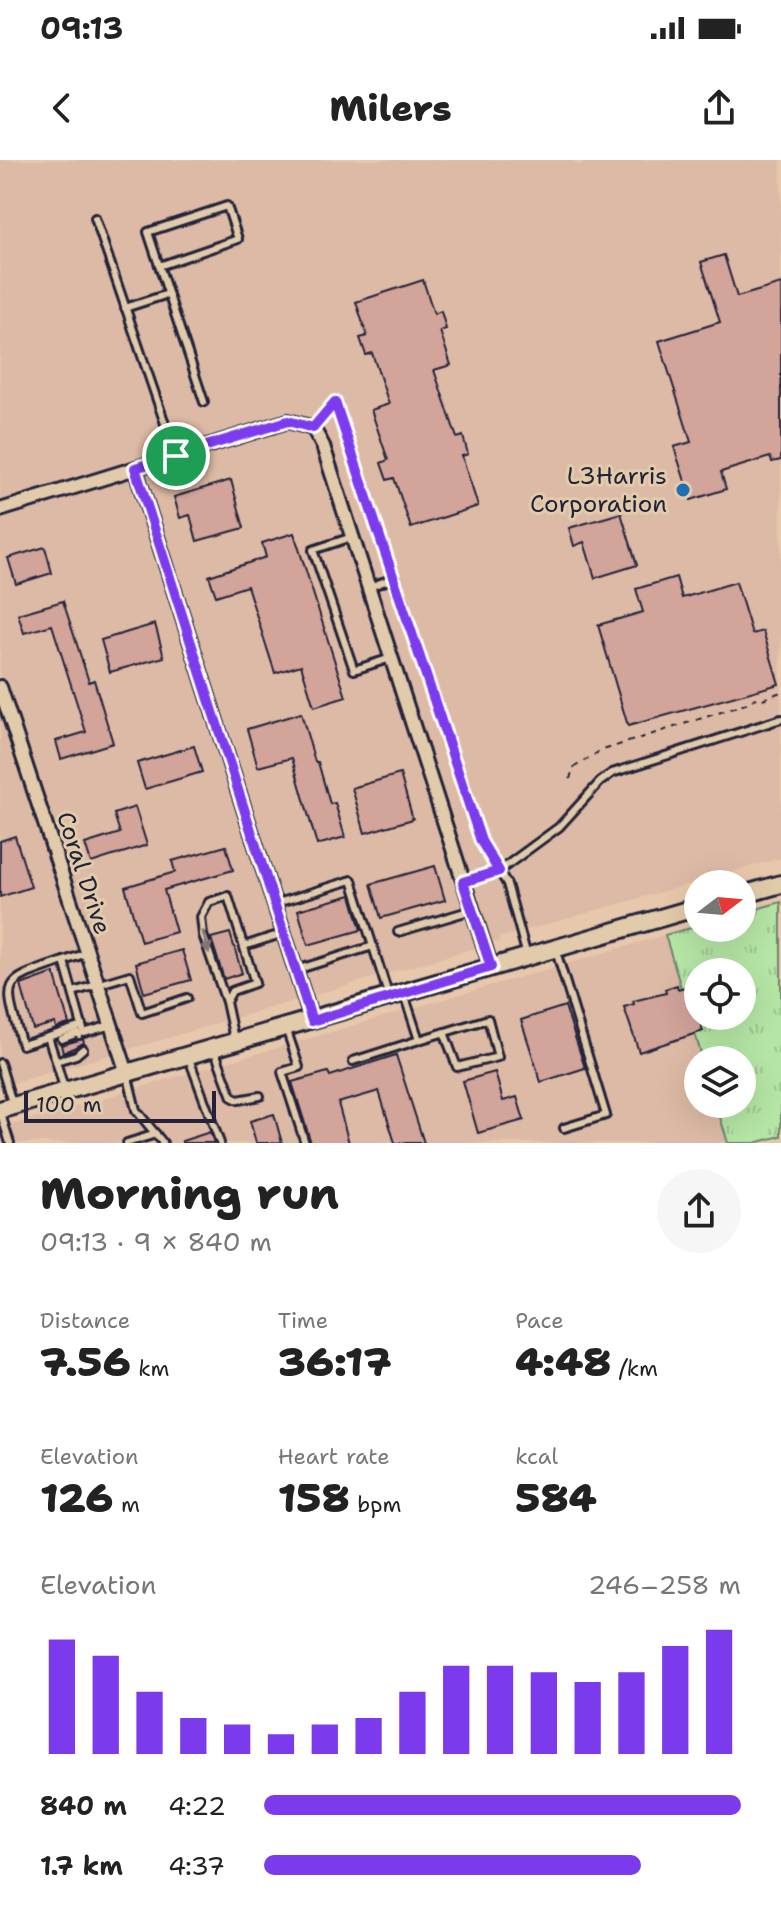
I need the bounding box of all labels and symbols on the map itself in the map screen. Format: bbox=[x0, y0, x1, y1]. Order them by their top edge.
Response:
pin bbox=[142, 422, 210, 490]
place label: L3Harris Corporation bbox=[530, 460, 667, 520]
marker: L3Harris Corporation bbox=[674, 481, 692, 499]
street label: Coral Drive bbox=[49, 807, 119, 939]
north arrow bbox=[684, 870, 756, 942]
one-way arrow bbox=[200, 931, 213, 955]
scale bar bbox=[24, 1087, 216, 1123]

